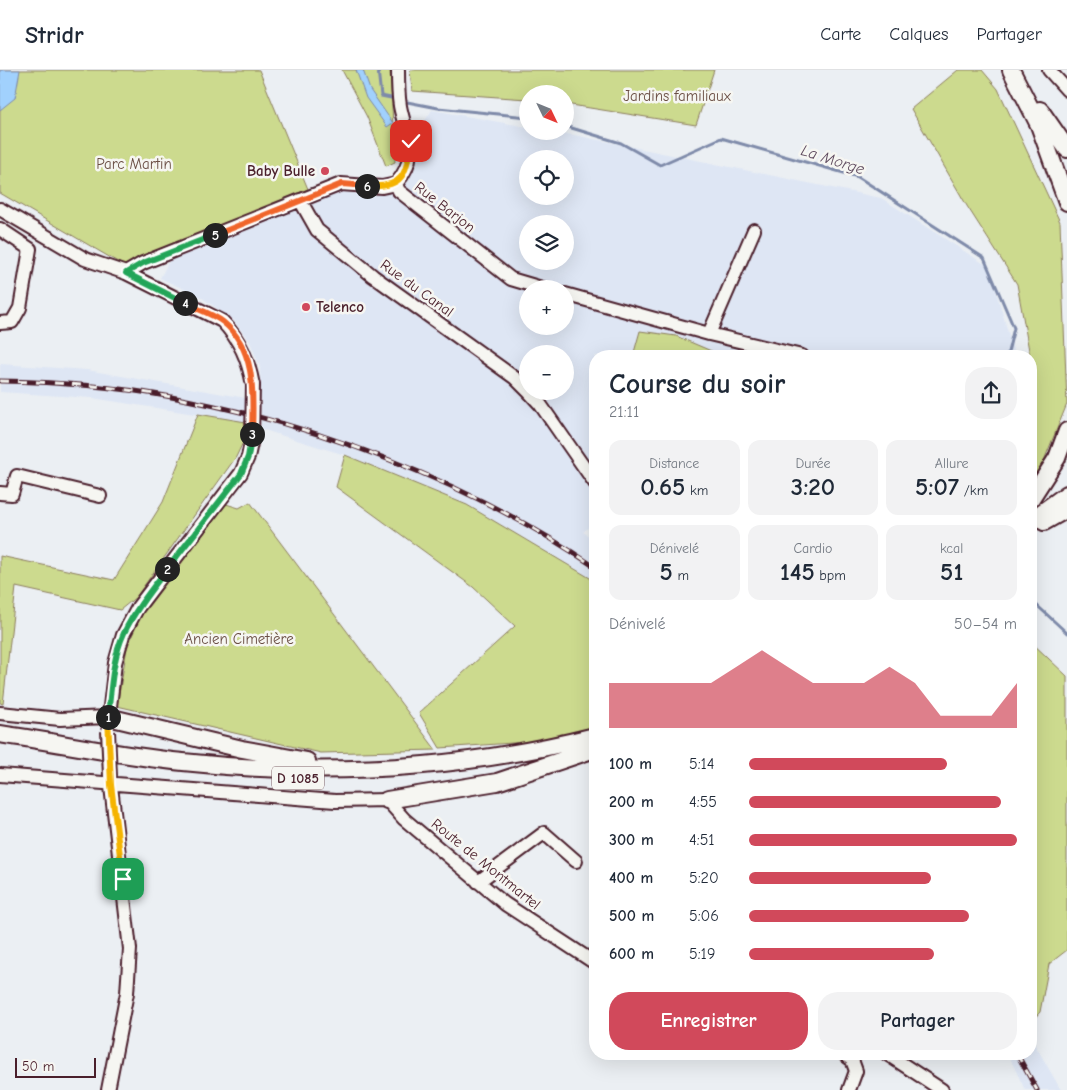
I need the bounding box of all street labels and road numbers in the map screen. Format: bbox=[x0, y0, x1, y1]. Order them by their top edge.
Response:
street label: Rue Barjon bbox=[411, 178, 479, 236]
street label: Rue du Canal bbox=[377, 255, 457, 321]
road number: D 1085 bbox=[272, 766, 324, 790]
street label: Route de Montmartel bbox=[428, 815, 544, 913]

